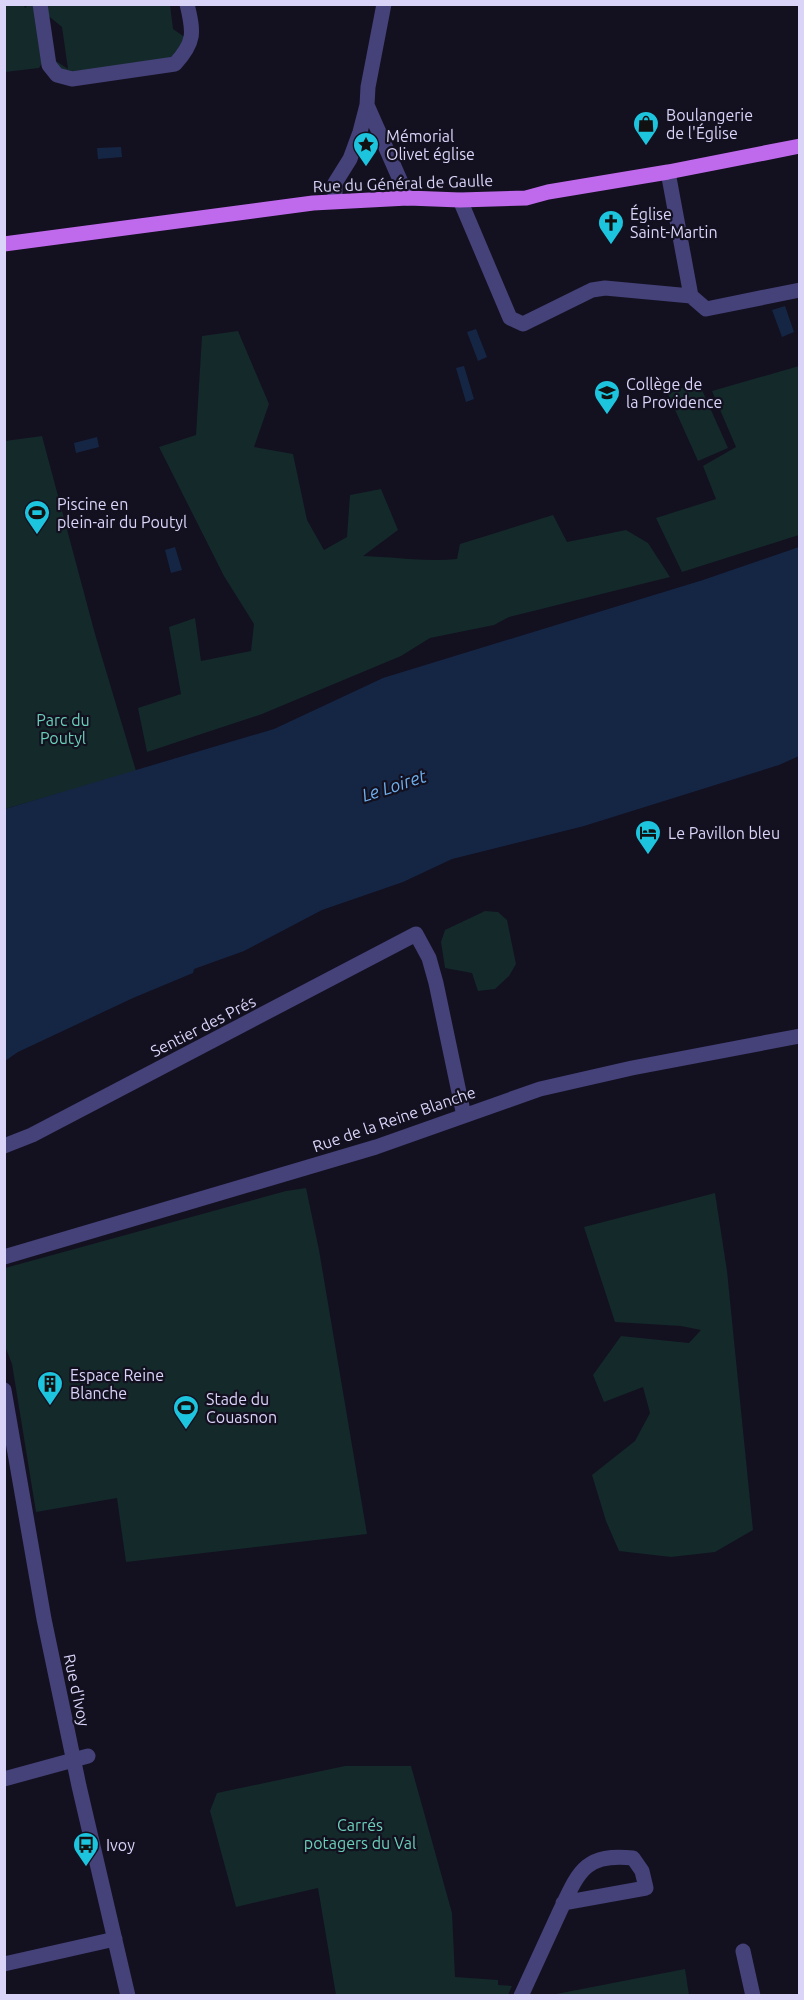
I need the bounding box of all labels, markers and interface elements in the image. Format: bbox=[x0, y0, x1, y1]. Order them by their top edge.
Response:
place label: Boulangerie de l'Église bbox=[666, 106, 753, 142]
shop icon: Boulangerie de l'Église bbox=[631, 109, 661, 147]
place label: Mémorial Olivet église bbox=[386, 127, 475, 163]
place icon: Mémorial Olivet église bbox=[351, 130, 381, 168]
street label: Rue du Général de Gaulle bbox=[313, 171, 493, 195]
place label: Église Saint-Martin bbox=[630, 203, 718, 241]
church icon: Église Saint-Martin bbox=[596, 208, 626, 246]
place label: Collège de la Providence bbox=[626, 375, 722, 411]
school or university icon: Collège de la Providence bbox=[592, 378, 622, 416]
place label: Piscine en plein-air du Poutyl bbox=[57, 495, 187, 531]
sports icon: Piscine en plein-air du Poutyl bbox=[22, 498, 52, 536]
park label: Parc du Poutyl bbox=[36, 711, 90, 747]
water label: Le Loiret bbox=[359, 765, 429, 805]
hotel icon: Le Pavillon bleu bbox=[633, 818, 663, 856]
place label: Le Pavillon bleu bbox=[668, 824, 780, 842]
street label: Sentier des Prés bbox=[148, 992, 258, 1060]
street label: Rue de la Reine Blanche bbox=[310, 1083, 478, 1155]
place label: Espace Reine Blanche bbox=[70, 1366, 164, 1402]
building icon: Espace Reine Blanche bbox=[35, 1369, 65, 1407]
place label: Stade du Couasnon bbox=[206, 1390, 277, 1426]
sports icon: Stade du Couasnon bbox=[171, 1393, 201, 1431]
street label: Rue d'Ivoy bbox=[61, 1652, 94, 1728]
park label: Carrés potagers du Val bbox=[304, 1816, 416, 1852]
bus stop icon: Ivoy bbox=[71, 1830, 101, 1868]
place label: Ivoy bbox=[106, 1836, 135, 1854]

